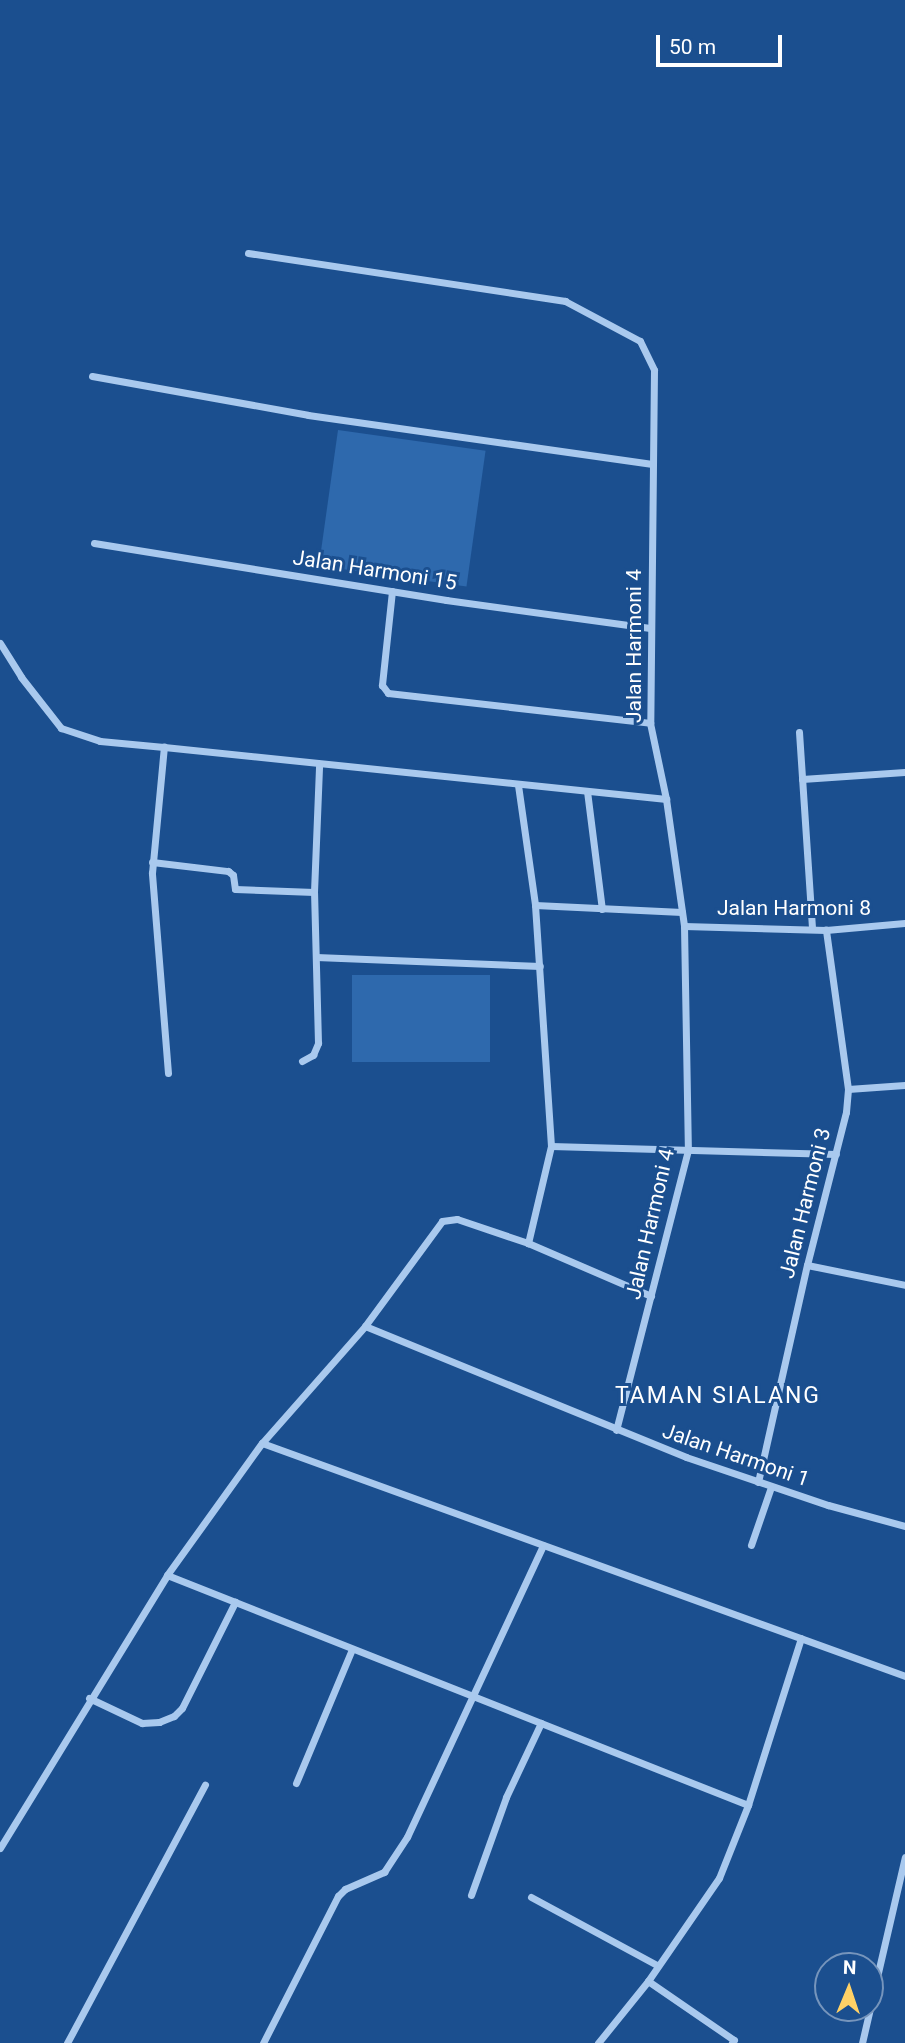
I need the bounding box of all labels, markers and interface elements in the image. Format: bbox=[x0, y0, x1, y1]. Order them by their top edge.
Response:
scale bar bbox=[660, 21, 786, 65]
text: 50 m bbox=[669, 35, 716, 59]
street label: Jalan Harmoni 15 bbox=[291, 545, 459, 595]
street label: Jalan Harmoni 4 bbox=[621, 569, 647, 723]
street label: Jalan Harmoni 8 bbox=[717, 895, 871, 921]
street label: Jalan Harmoni 3 bbox=[774, 1125, 836, 1281]
street label: Jalan Harmoni 4 bbox=[620, 1146, 680, 1302]
district label: TAMAN SIALANG bbox=[617, 1382, 819, 1410]
street label: Jalan Harmoni 1 bbox=[659, 1418, 813, 1492]
north arrow bbox=[814, 1952, 884, 2022]
text: N bbox=[843, 1956, 857, 1979]

